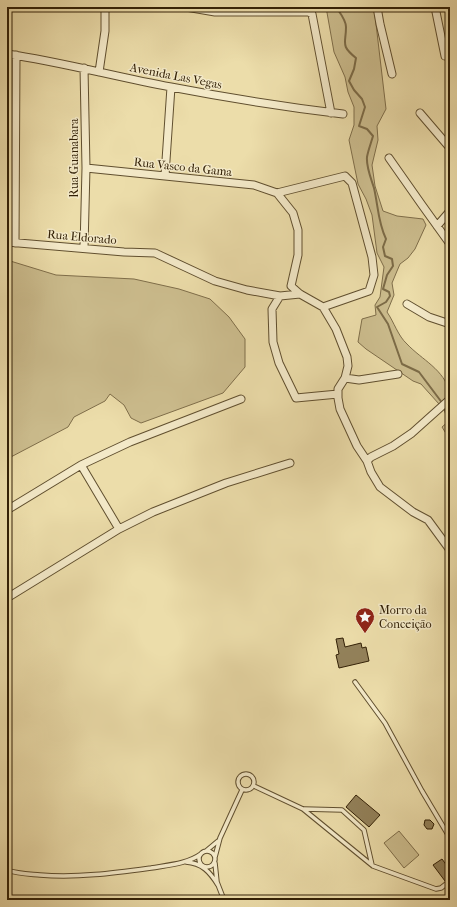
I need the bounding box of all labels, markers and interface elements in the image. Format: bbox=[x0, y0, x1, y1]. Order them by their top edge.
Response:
street label: Avenida Las Vegas bbox=[128, 60, 224, 92]
street label: Rua Guanabara bbox=[67, 118, 81, 198]
street label: Rua Vasco da Gama bbox=[133, 155, 233, 179]
street label: Rua Eldorado bbox=[47, 227, 117, 247]
place label: Morro da Conceição bbox=[379, 603, 432, 632]
place icon: Morro da Conceição bbox=[354, 606, 376, 634]

